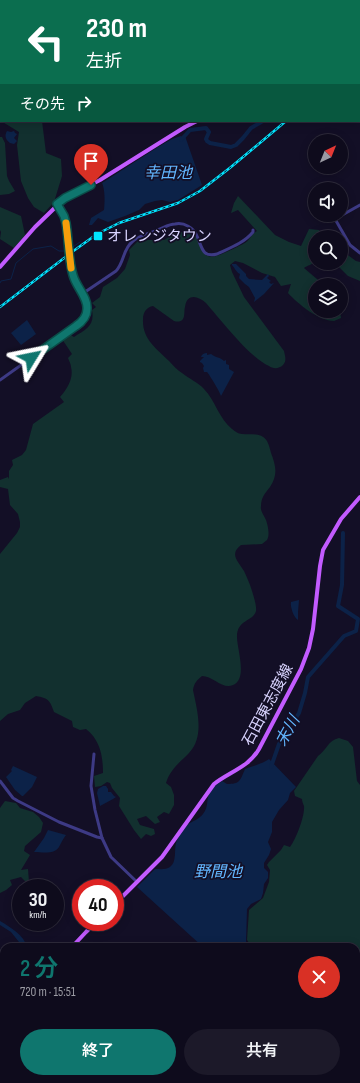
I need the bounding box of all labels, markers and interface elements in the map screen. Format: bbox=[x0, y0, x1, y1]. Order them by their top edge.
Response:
text: 230 m bbox=[86, 12, 147, 45]
icon: left bbox=[20, 16, 72, 68]
text: 左折 bbox=[86, 51, 122, 72]
icon: right bbox=[73, 92, 95, 114]
text: その先 bbox=[20, 95, 65, 114]
north arrow bbox=[308, 134, 348, 174]
map controls bbox=[308, 134, 348, 318]
pin bbox=[74, 144, 108, 185]
icon: arrive bbox=[80, 150, 102, 172]
water label: 幸田池 bbox=[144, 164, 194, 183]
button: sound bbox=[308, 182, 348, 222]
place label: オレンジタウン bbox=[107, 227, 212, 246]
marker: オレンジタウン bbox=[92, 230, 104, 242]
button: search bbox=[308, 230, 348, 270]
button: layers bbox=[308, 278, 348, 318]
position arrow bbox=[10, 337, 52, 379]
street label: 石田東志度線 bbox=[238, 661, 298, 749]
water label: 末川 bbox=[272, 711, 305, 750]
water label: 野間池 bbox=[194, 863, 244, 882]
speed limit sign: 40 bbox=[72, 879, 124, 931]
text: 30 bbox=[29, 888, 47, 912]
text: km/h bbox=[29, 909, 47, 921]
text: 2 分 bbox=[20, 954, 58, 983]
button: close bbox=[298, 956, 340, 998]
text: 720 m · 15:51 bbox=[20, 984, 75, 1000]
button: 終了 bbox=[20, 1029, 176, 1075]
button: 共有 bbox=[184, 1029, 340, 1075]

